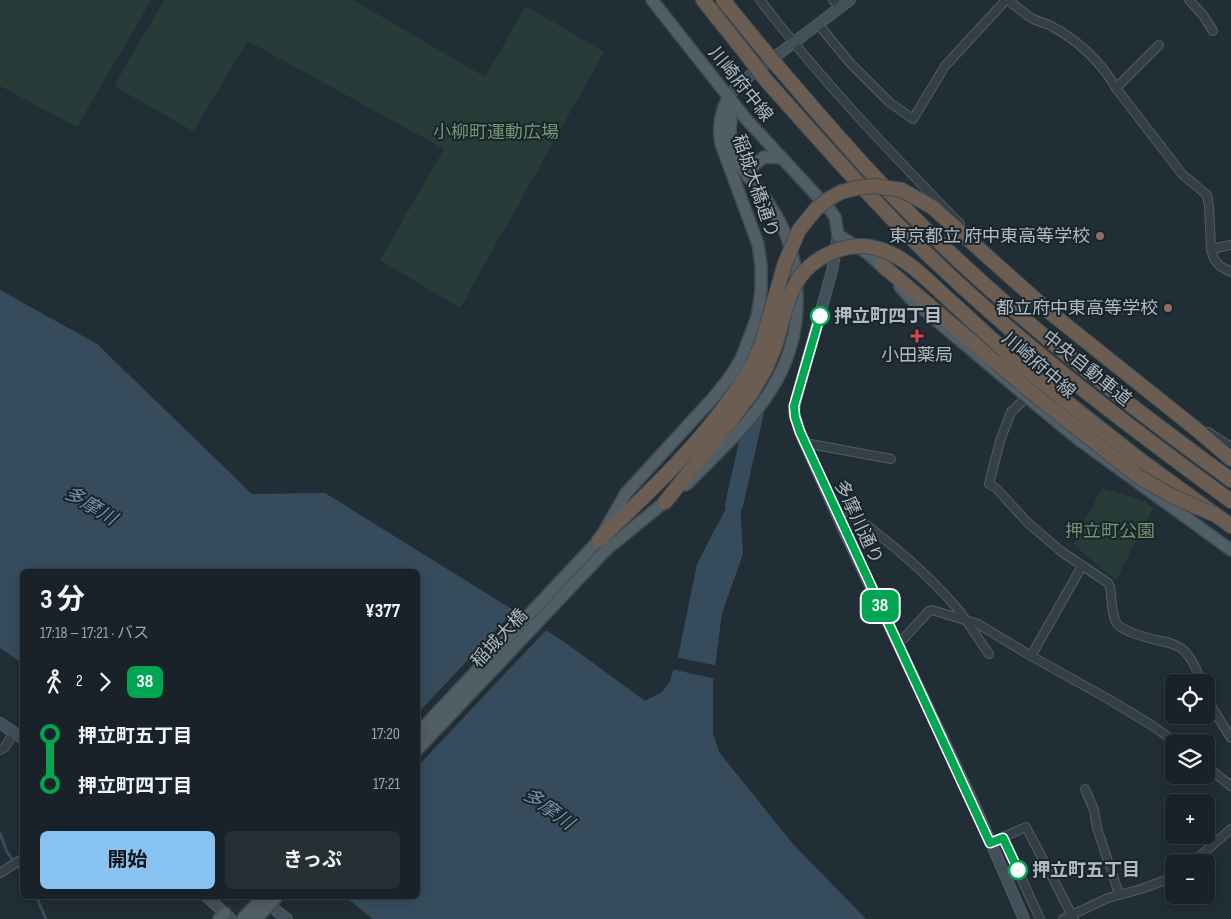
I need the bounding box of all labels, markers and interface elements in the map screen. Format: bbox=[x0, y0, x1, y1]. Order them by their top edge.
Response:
street label: 川崎府中線 bbox=[704, 43, 777, 126]
park label: 小柳町運動広場 bbox=[433, 122, 559, 143]
street label: 稲城大橋通り bbox=[728, 132, 783, 241]
place label: 東京都立 府中東高等学校 bbox=[889, 226, 1090, 247]
marker: 東京都立 府中東高等学校 bbox=[1094, 230, 1106, 242]
place label: 都立府中東高等学校 bbox=[996, 298, 1158, 319]
marker: 都立府中東高等学校 bbox=[1162, 302, 1174, 314]
marker: 押立町四丁目 bbox=[810, 306, 830, 326]
place label: 押立町四丁目 bbox=[834, 306, 942, 327]
street label: 中央自動車道 bbox=[1038, 326, 1135, 411]
street label: 川崎府中線 bbox=[998, 328, 1080, 403]
marker: 小田薬局 bbox=[911, 330, 923, 342]
place label: 小田薬局 bbox=[881, 345, 953, 366]
street label: 多摩川通り bbox=[830, 477, 887, 567]
water label: 多摩川 bbox=[60, 482, 122, 532]
park label: 押立町公園 bbox=[1065, 521, 1155, 542]
text: 3 分 bbox=[40, 583, 85, 616]
line badge: 38 bbox=[858, 590, 902, 622]
text: 38 bbox=[872, 595, 888, 616]
text: ¥377 bbox=[365, 600, 400, 623]
street label: 稲城大橋 bbox=[467, 605, 532, 672]
text: 17:18 – 17:21 · バス bbox=[40, 624, 149, 643]
icon: walk bbox=[40, 668, 68, 696]
icon: forward bbox=[91, 668, 119, 696]
text: 38 bbox=[137, 671, 153, 692]
text: 2 bbox=[76, 672, 83, 691]
map controls bbox=[1165, 674, 1215, 904]
button: locate bbox=[1165, 674, 1215, 724]
text: 押立町五丁目 bbox=[78, 725, 192, 748]
text: 17:20 bbox=[371, 725, 400, 744]
button: layers bbox=[1165, 734, 1215, 784]
text: 押立町四丁目 bbox=[78, 775, 192, 798]
text: 17:21 bbox=[373, 775, 400, 794]
water label: 多摩川 bbox=[518, 783, 580, 836]
button: + bbox=[1165, 794, 1215, 844]
button: 開始 bbox=[40, 831, 215, 889]
button: きっぷ bbox=[225, 831, 400, 889]
button: − bbox=[1165, 854, 1215, 904]
marker: 押立町五丁目 bbox=[1008, 860, 1028, 880]
place label: 押立町五丁目 bbox=[1032, 860, 1140, 881]

